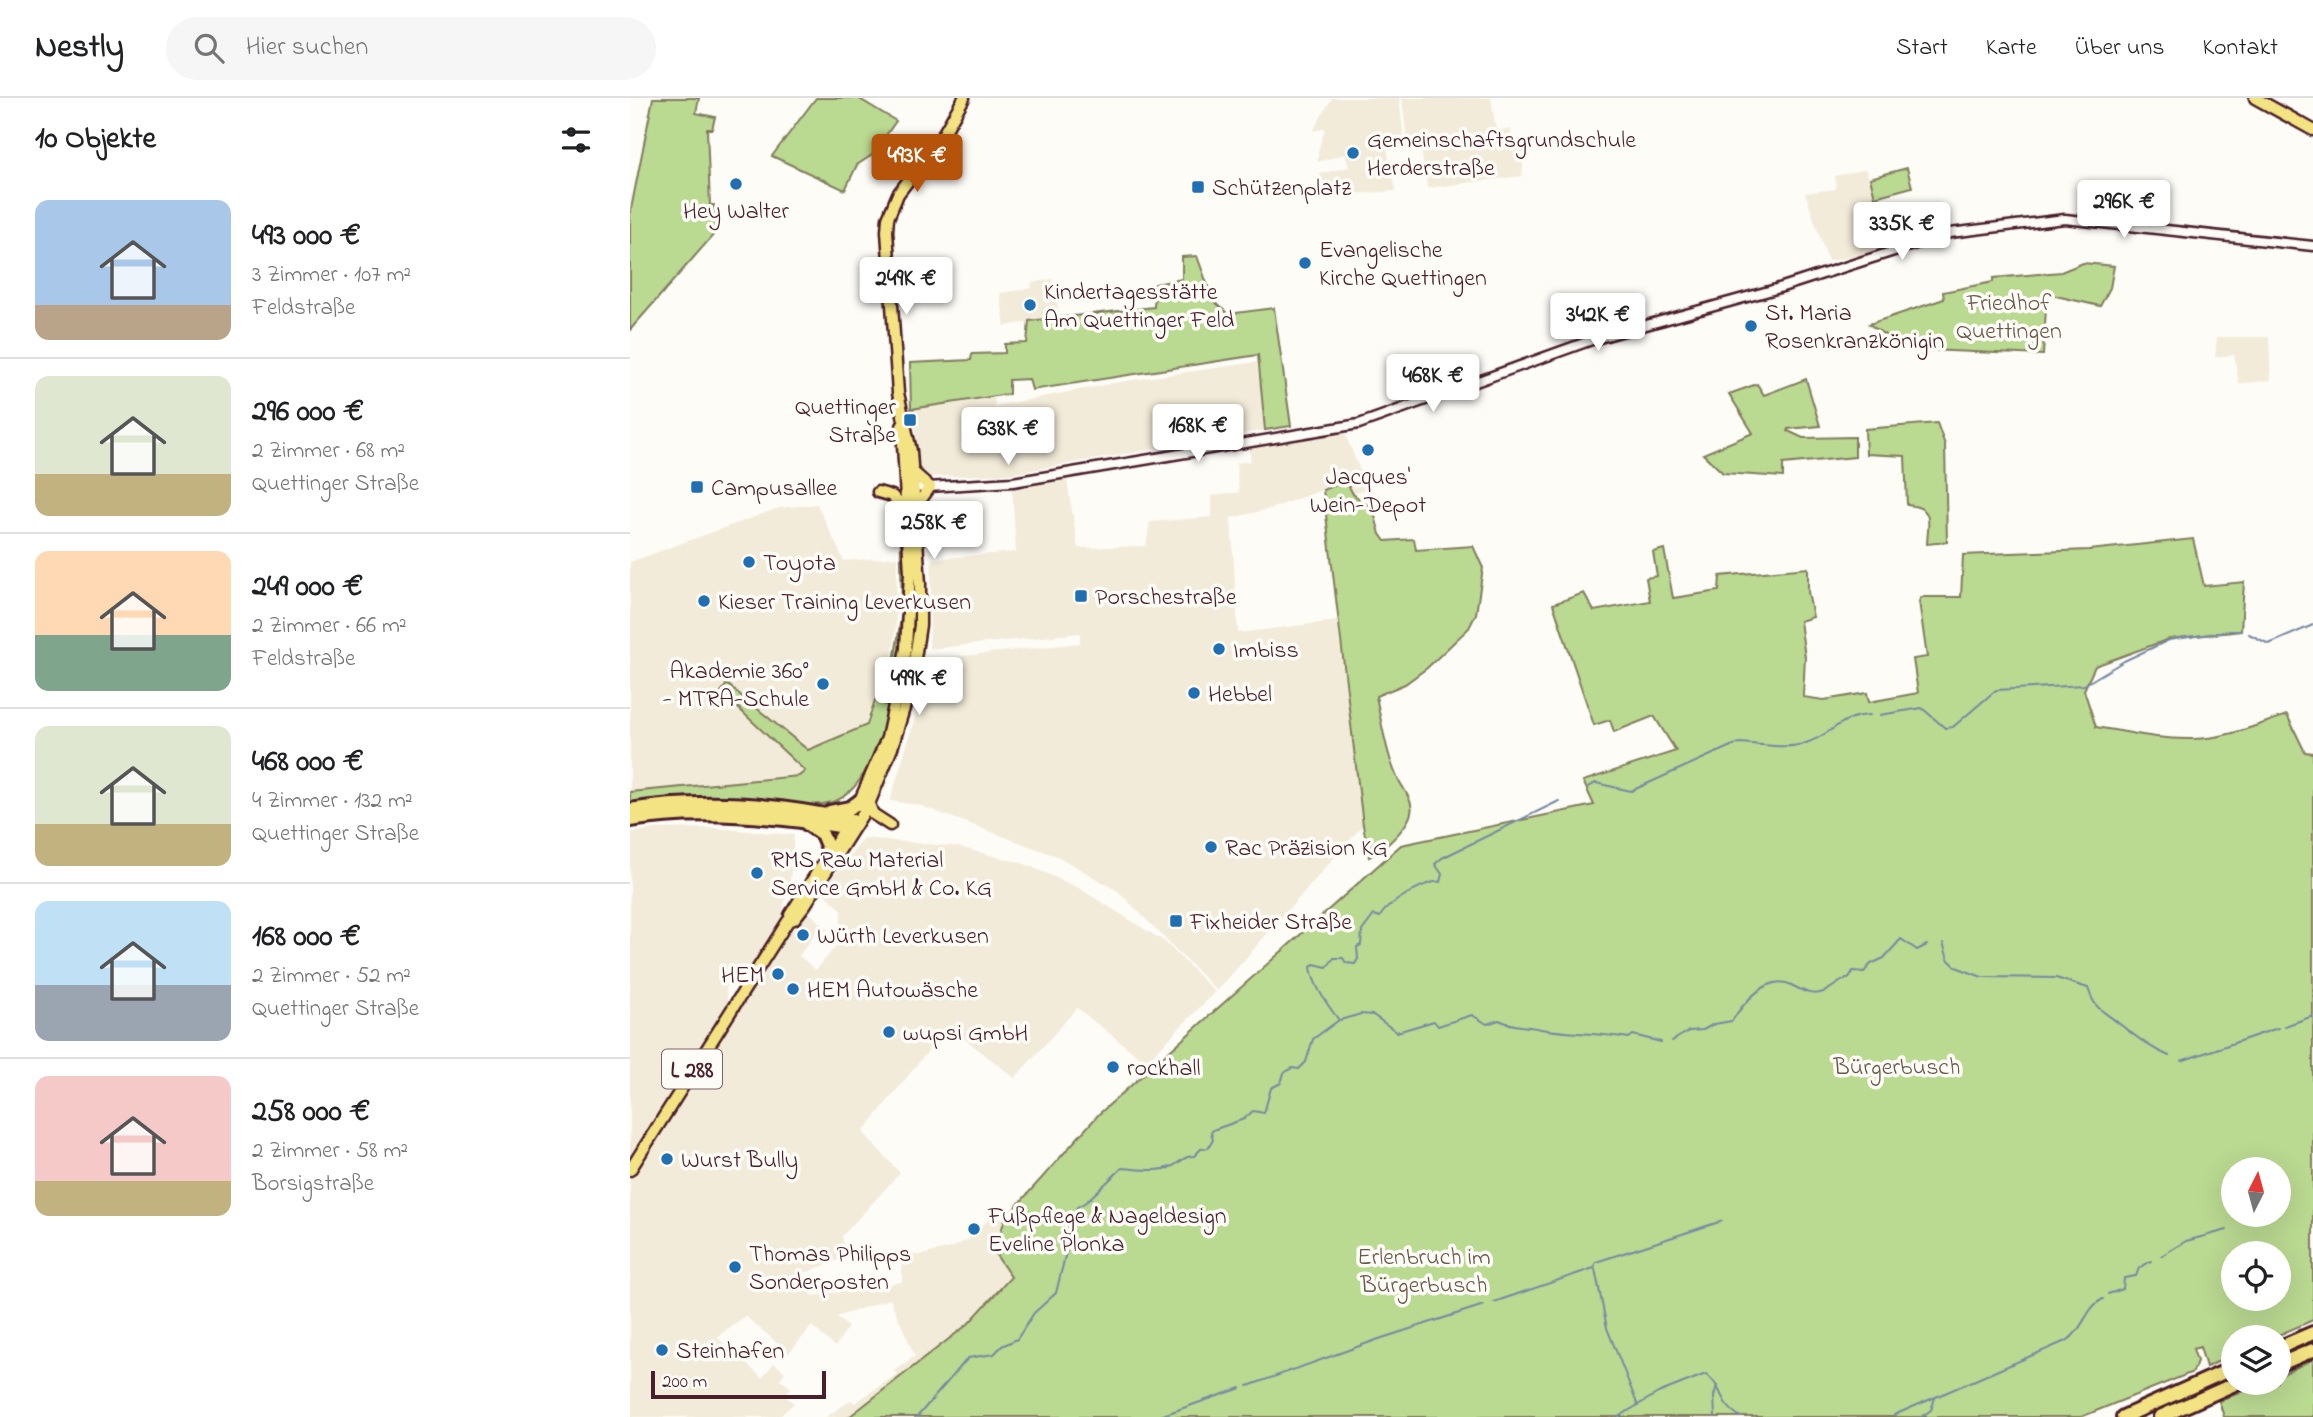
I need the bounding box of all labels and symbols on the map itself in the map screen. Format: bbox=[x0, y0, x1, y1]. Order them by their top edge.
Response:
place label: Gemeinschaftsgrundschule Herderstraße bbox=[1367, 124, 1636, 187]
pin: 493K € bbox=[860, 134, 974, 194]
marker: Gemeinschaftsgrundschule Herderstraße bbox=[1345, 145, 1361, 161]
place label: Schützenplatz bbox=[1212, 172, 1352, 207]
marker: Hey Walter bbox=[728, 176, 744, 192]
marker: Schützenplatz bbox=[1190, 179, 1206, 195]
pin: 296K € bbox=[2067, 180, 2181, 240]
place label: Hey Walter bbox=[683, 195, 790, 231]
pin: 335K € bbox=[1845, 202, 1959, 262]
place label: Evangelische Kirche Quettingen bbox=[1319, 234, 1487, 297]
marker: Evangelische Kirche Quettingen bbox=[1297, 255, 1313, 271]
pin: 249K € bbox=[849, 258, 963, 317]
place label: Kindertagesstätte Am Quettinger Feld bbox=[1044, 276, 1235, 339]
park label: Friedhof Quettingen bbox=[1956, 287, 2062, 350]
pin: 342K € bbox=[1541, 294, 1655, 353]
marker: Kindertagesstätte Am Quettinger Feld bbox=[1022, 297, 1038, 313]
place label: St. Maria Rosenkranzkönigin bbox=[1765, 297, 1944, 360]
marker: St. Maria Rosenkranzkönigin bbox=[1743, 318, 1759, 334]
pin: 468K € bbox=[1376, 354, 1490, 414]
place label: Quettinger Straße bbox=[795, 391, 897, 454]
pin: 168K € bbox=[1141, 404, 1255, 464]
pin: 638K € bbox=[951, 408, 1065, 467]
marker: Quettinger Straße bbox=[902, 412, 918, 428]
marker: Jacques' Wein-Depot bbox=[1360, 442, 1376, 458]
place label: Jacques' Wein-Depot bbox=[1310, 461, 1426, 524]
place label: Campusallee bbox=[711, 472, 837, 507]
marker: Campusallee bbox=[689, 479, 705, 495]
pin: 258K € bbox=[877, 502, 991, 561]
place label: Toyota bbox=[763, 547, 836, 583]
marker: Toyota bbox=[741, 554, 757, 570]
place label: Porschestraße bbox=[1095, 581, 1237, 616]
place label: Kieser Training Leverkusen bbox=[718, 586, 971, 621]
marker: Porschestraße bbox=[1073, 588, 1089, 604]
marker: Kieser Training Leverkusen bbox=[696, 593, 712, 609]
place label: Imbiss bbox=[1233, 634, 1299, 669]
marker: Imbiss bbox=[1211, 641, 1227, 657]
place label: Akademie 360° - MTRA-Schule bbox=[663, 655, 809, 718]
pin: 499K € bbox=[862, 658, 976, 717]
marker: Akademie 360° - MTRA-Schule bbox=[815, 676, 831, 692]
place label: Hebbel bbox=[1208, 678, 1272, 713]
marker: Hebbel bbox=[1186, 685, 1202, 701]
place label: Rac Präzision KG bbox=[1225, 832, 1388, 867]
marker: Rac Präzision KG bbox=[1203, 839, 1219, 855]
place label: RMS Raw Material Service GmbH & Co. KG bbox=[771, 844, 992, 907]
marker: RMS Raw Material Service GmbH & Co. KG bbox=[749, 865, 765, 881]
place label: Fixheider Straße bbox=[1189, 906, 1352, 941]
marker: Fixheider Straße bbox=[1168, 913, 1184, 929]
place label: Würth Leverkusen bbox=[817, 920, 989, 955]
marker: Würth Leverkusen bbox=[795, 927, 811, 943]
place label: HEM bbox=[721, 959, 764, 994]
marker: HEM bbox=[770, 966, 786, 982]
place label: HEM Autowäsche bbox=[807, 974, 978, 1009]
marker: HEM Autowäsche bbox=[785, 981, 801, 997]
place label: wupsi GmbH bbox=[903, 1017, 1028, 1052]
marker: wupsi GmbH bbox=[881, 1024, 897, 1040]
road number: L 288 bbox=[662, 1050, 722, 1088]
park label: Bürgerbusch bbox=[1833, 1051, 1960, 1086]
place label: rockhall bbox=[1127, 1052, 1201, 1087]
marker: rockhall bbox=[1105, 1059, 1121, 1075]
place label: Wurst Bully bbox=[681, 1144, 798, 1180]
marker: Wurst Bully bbox=[659, 1151, 675, 1167]
north arrow bbox=[2221, 1157, 2291, 1227]
place label: Fußpflege & Nageldesign Eveline Plonka bbox=[987, 1200, 1227, 1263]
marker: Fußpflege & Nageldesign Eveline Plonka bbox=[966, 1221, 982, 1237]
place label: Thomas Philipps Sonderposten bbox=[749, 1238, 911, 1301]
park label: Erlenbruch im Bürgerbusch bbox=[1357, 1241, 1491, 1304]
marker: Thomas Philipps Sonderposten bbox=[727, 1259, 743, 1275]
place label: Steinhafen bbox=[676, 1335, 784, 1370]
marker: Steinhafen bbox=[654, 1342, 670, 1358]
scale bar bbox=[651, 1368, 826, 1400]

